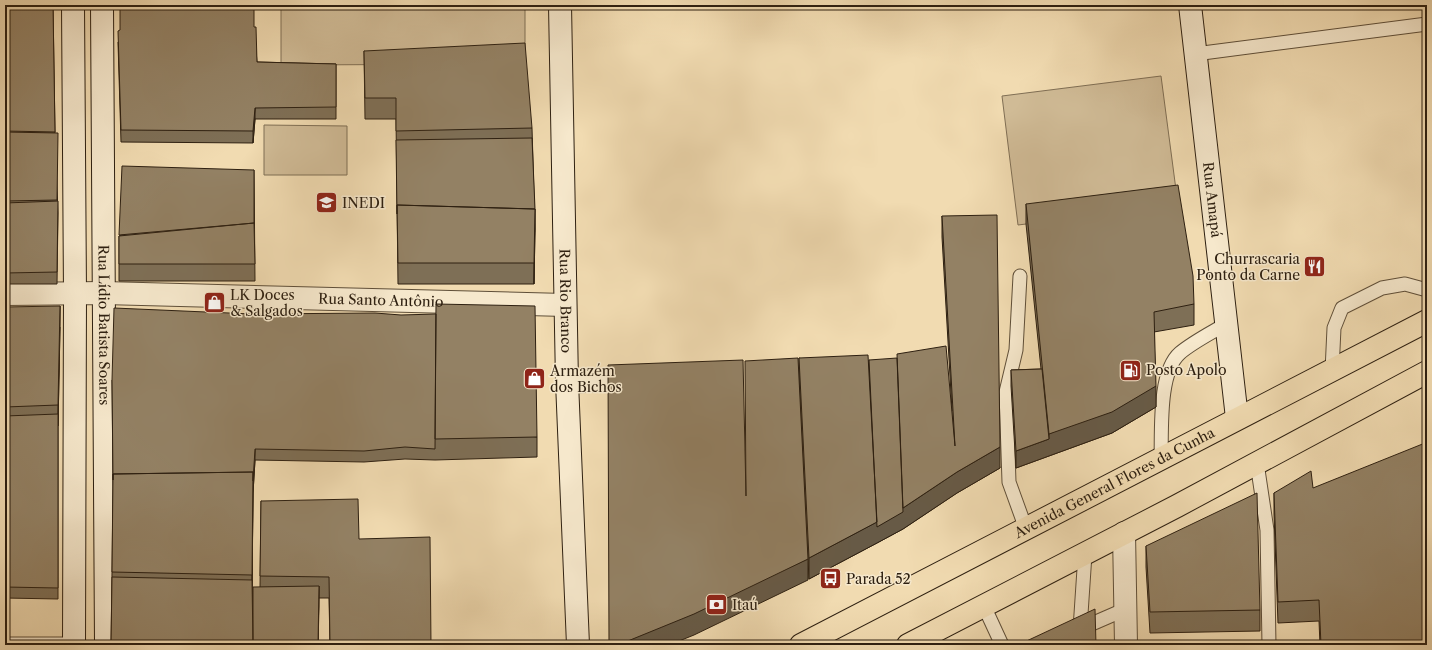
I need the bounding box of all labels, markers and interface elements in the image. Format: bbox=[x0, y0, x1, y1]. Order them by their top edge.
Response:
street label: Rua Amapá bbox=[1199, 161, 1225, 239]
school or university icon: INEDI bbox=[313, 190, 339, 216]
place label: INEDI bbox=[342, 194, 385, 212]
street label: Rua Lídio Batista Soares bbox=[94, 245, 114, 405]
street label: Rua Rio Branco bbox=[556, 249, 575, 353]
place label: Churrascaria Ponto da Carne bbox=[1196, 250, 1301, 284]
restaurant icon: Churrascaria Ponto da Carne bbox=[1302, 254, 1328, 280]
place label: LK Doces & Salgados bbox=[230, 286, 303, 320]
shop icon: LK Doces & Salgados bbox=[202, 290, 228, 316]
street label: Rua Santo Antônio bbox=[318, 290, 444, 311]
fuel station icon: Posto Apolo bbox=[1117, 357, 1143, 383]
place label: Posto Apolo bbox=[1146, 361, 1227, 379]
place label: Armazém dos Bichos bbox=[549, 362, 622, 396]
shop icon: Armazém dos Bichos bbox=[522, 366, 548, 392]
street label: Avenida General Flores da Cunha bbox=[1010, 423, 1218, 542]
bus stop icon: Parada 52 bbox=[817, 566, 843, 592]
place label: Parada 52 bbox=[846, 570, 911, 588]
bank icon: Itaú bbox=[703, 592, 729, 618]
place label: Itaú bbox=[732, 596, 758, 614]

